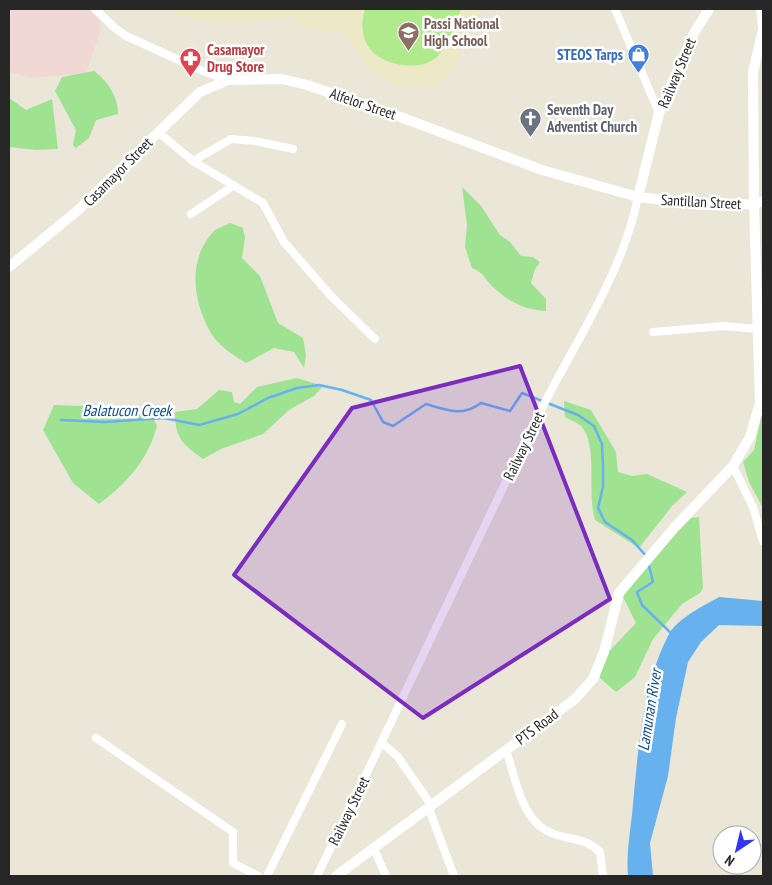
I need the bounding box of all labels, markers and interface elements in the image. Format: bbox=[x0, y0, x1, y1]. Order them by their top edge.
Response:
place label: Passi National High School bbox=[424, 14, 500, 50]
school or university icon: Passi National High School bbox=[396, 21, 420, 52]
street label: Railway Street bbox=[653, 35, 700, 111]
place label: Casamayor Drug Store bbox=[207, 40, 265, 76]
shop icon: STEOS Tarps bbox=[627, 43, 651, 74]
place label: STEOS Tarps bbox=[557, 45, 623, 64]
pharmacy icon: Casamayor Drug Store bbox=[179, 47, 203, 78]
street label: Alfelor Street bbox=[328, 83, 399, 124]
place label: Seventh Day Adventist Church bbox=[546, 100, 637, 136]
church icon: Seventh Day Adventist Church bbox=[519, 107, 543, 138]
street label: Casamayor Street bbox=[79, 133, 156, 210]
street label: Santillan Street bbox=[660, 190, 742, 213]
water label: Balatucon Creek bbox=[83, 400, 173, 420]
street label: Railway Street bbox=[499, 408, 548, 483]
water label: Lamunan River bbox=[633, 665, 666, 752]
street label: PTS Road bbox=[512, 704, 562, 749]
street label: Railway Street bbox=[324, 773, 373, 848]
north arrow bbox=[712, 825, 762, 875]
text: N bbox=[721, 851, 738, 870]

